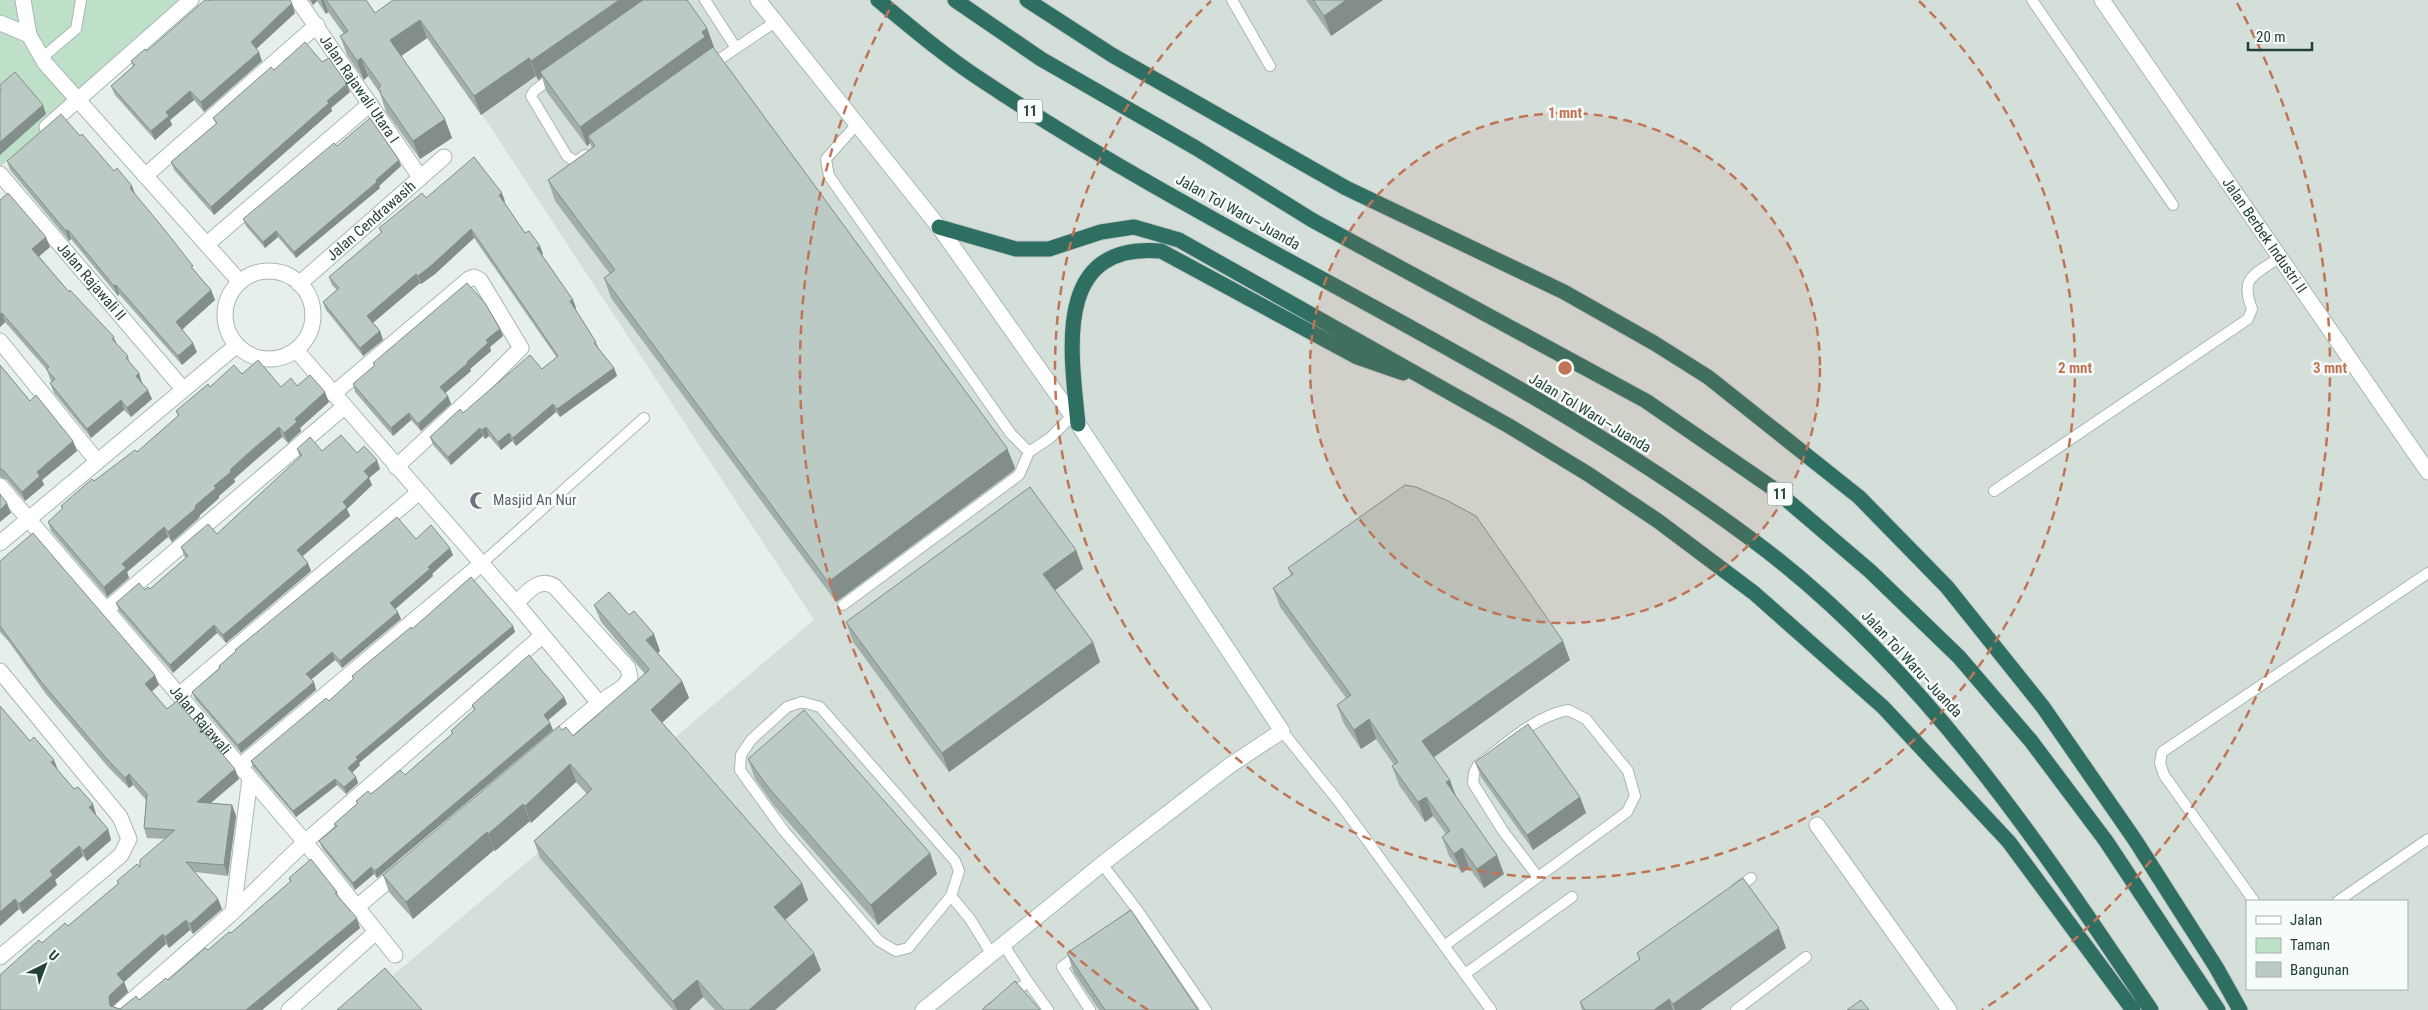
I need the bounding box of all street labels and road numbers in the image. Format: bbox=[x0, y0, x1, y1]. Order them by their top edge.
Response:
street label: Jalan Rajawali Utara I bbox=[316, 31, 403, 147]
road number: 11 bbox=[1018, 100, 1042, 122]
street label: Jalan Tol Waru–Juanda bbox=[1173, 170, 1303, 254]
street label: Jalan Berbek Industri II bbox=[2218, 174, 2311, 297]
street label: Jalan Cendrawasih bbox=[323, 177, 419, 264]
street label: Jalan Rajawali II bbox=[53, 239, 129, 324]
street label: Jalan Tol Waru–Juanda bbox=[1526, 369, 1654, 457]
road number: 11 bbox=[1768, 482, 1792, 506]
street label: Jalan Tol Waru–Juanda bbox=[1858, 607, 1966, 721]
street label: Jalan Rajawali bbox=[166, 682, 235, 758]

